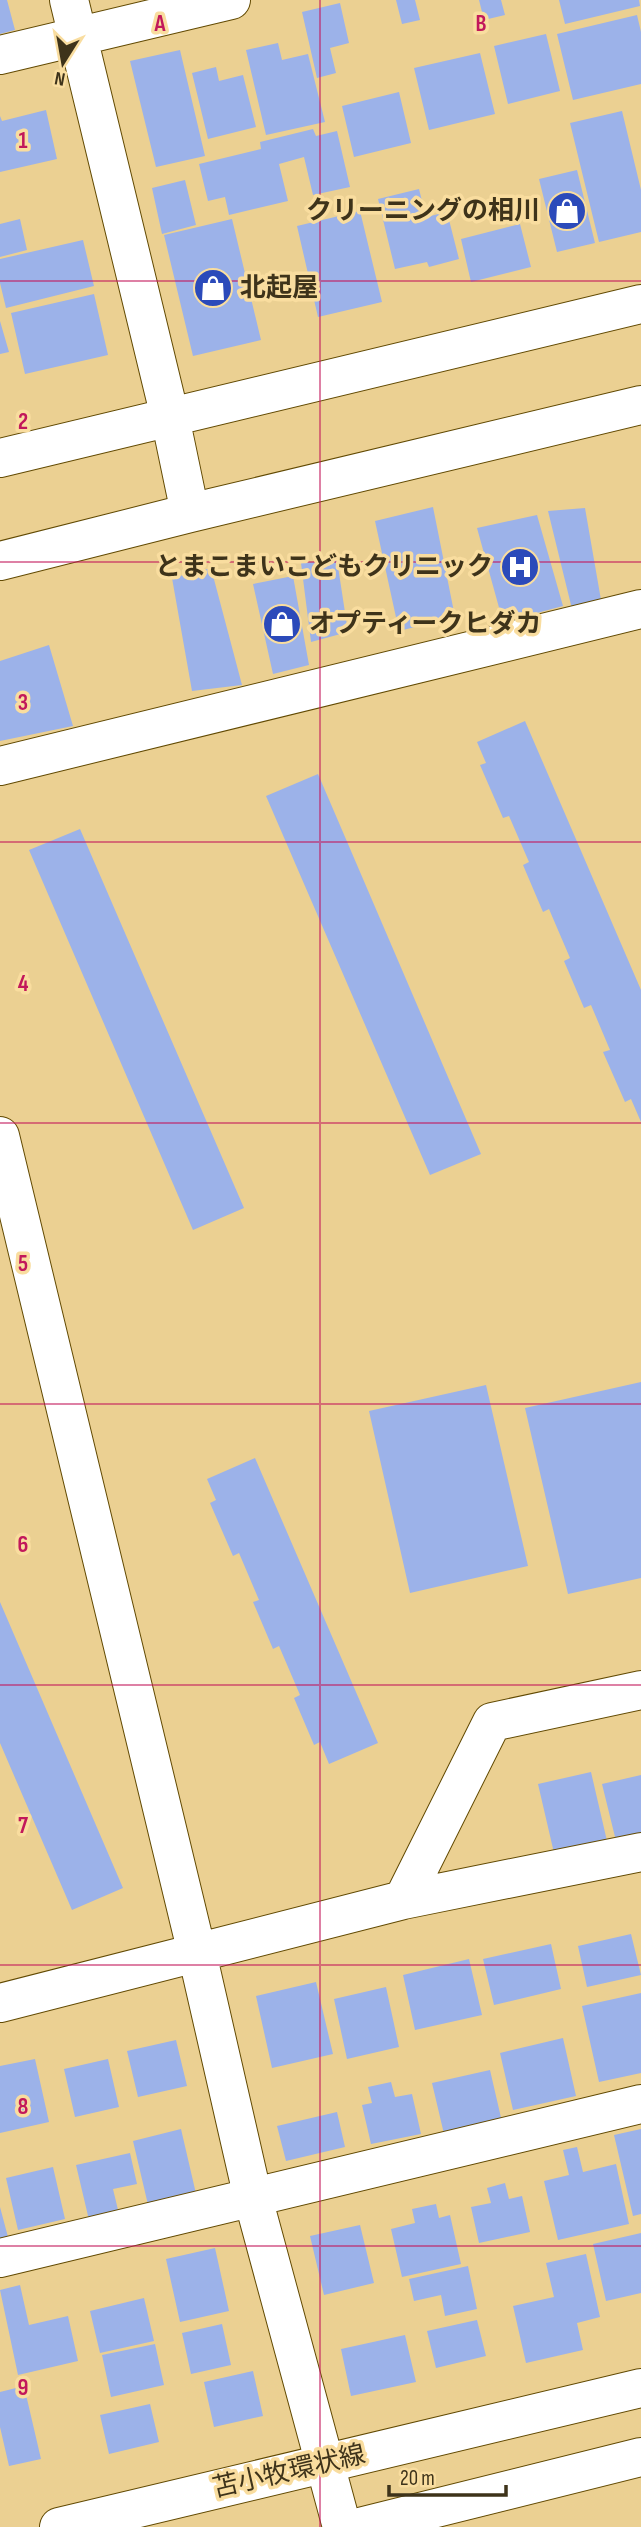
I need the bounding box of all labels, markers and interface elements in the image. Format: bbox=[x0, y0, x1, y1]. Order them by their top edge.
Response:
text: A bbox=[154, 10, 167, 38]
text: B bbox=[476, 10, 487, 38]
north arrow bbox=[28, 28, 98, 98]
text: N bbox=[53, 66, 67, 90]
text: 1 bbox=[18, 127, 28, 155]
shop icon: クリーニングの相川 bbox=[546, 190, 588, 232]
place label: クリーニングの相川 bbox=[306, 196, 540, 227]
shop icon: 北起屋 bbox=[192, 267, 234, 309]
place label: 北起屋 bbox=[240, 273, 318, 304]
text: 2 bbox=[18, 408, 28, 436]
hospital icon: とまこまいこどもクリニック bbox=[499, 546, 541, 588]
place label: とまこまいこどもクリニック bbox=[155, 552, 493, 583]
shop icon: オプティークヒダカ bbox=[261, 603, 303, 645]
place label: オプティークヒダカ bbox=[309, 609, 541, 640]
text: 3 bbox=[18, 689, 28, 717]
text: 4 bbox=[18, 970, 29, 998]
text: 5 bbox=[18, 1250, 28, 1278]
text: 6 bbox=[18, 1531, 28, 1559]
text: 7 bbox=[18, 1812, 28, 1840]
text: 8 bbox=[18, 2093, 29, 2121]
text: 9 bbox=[18, 2374, 28, 2402]
street label: 苫小牧環状線 bbox=[210, 2439, 368, 2505]
scale bar bbox=[389, 2454, 506, 2498]
text: 20 m bbox=[400, 2466, 435, 2491]

